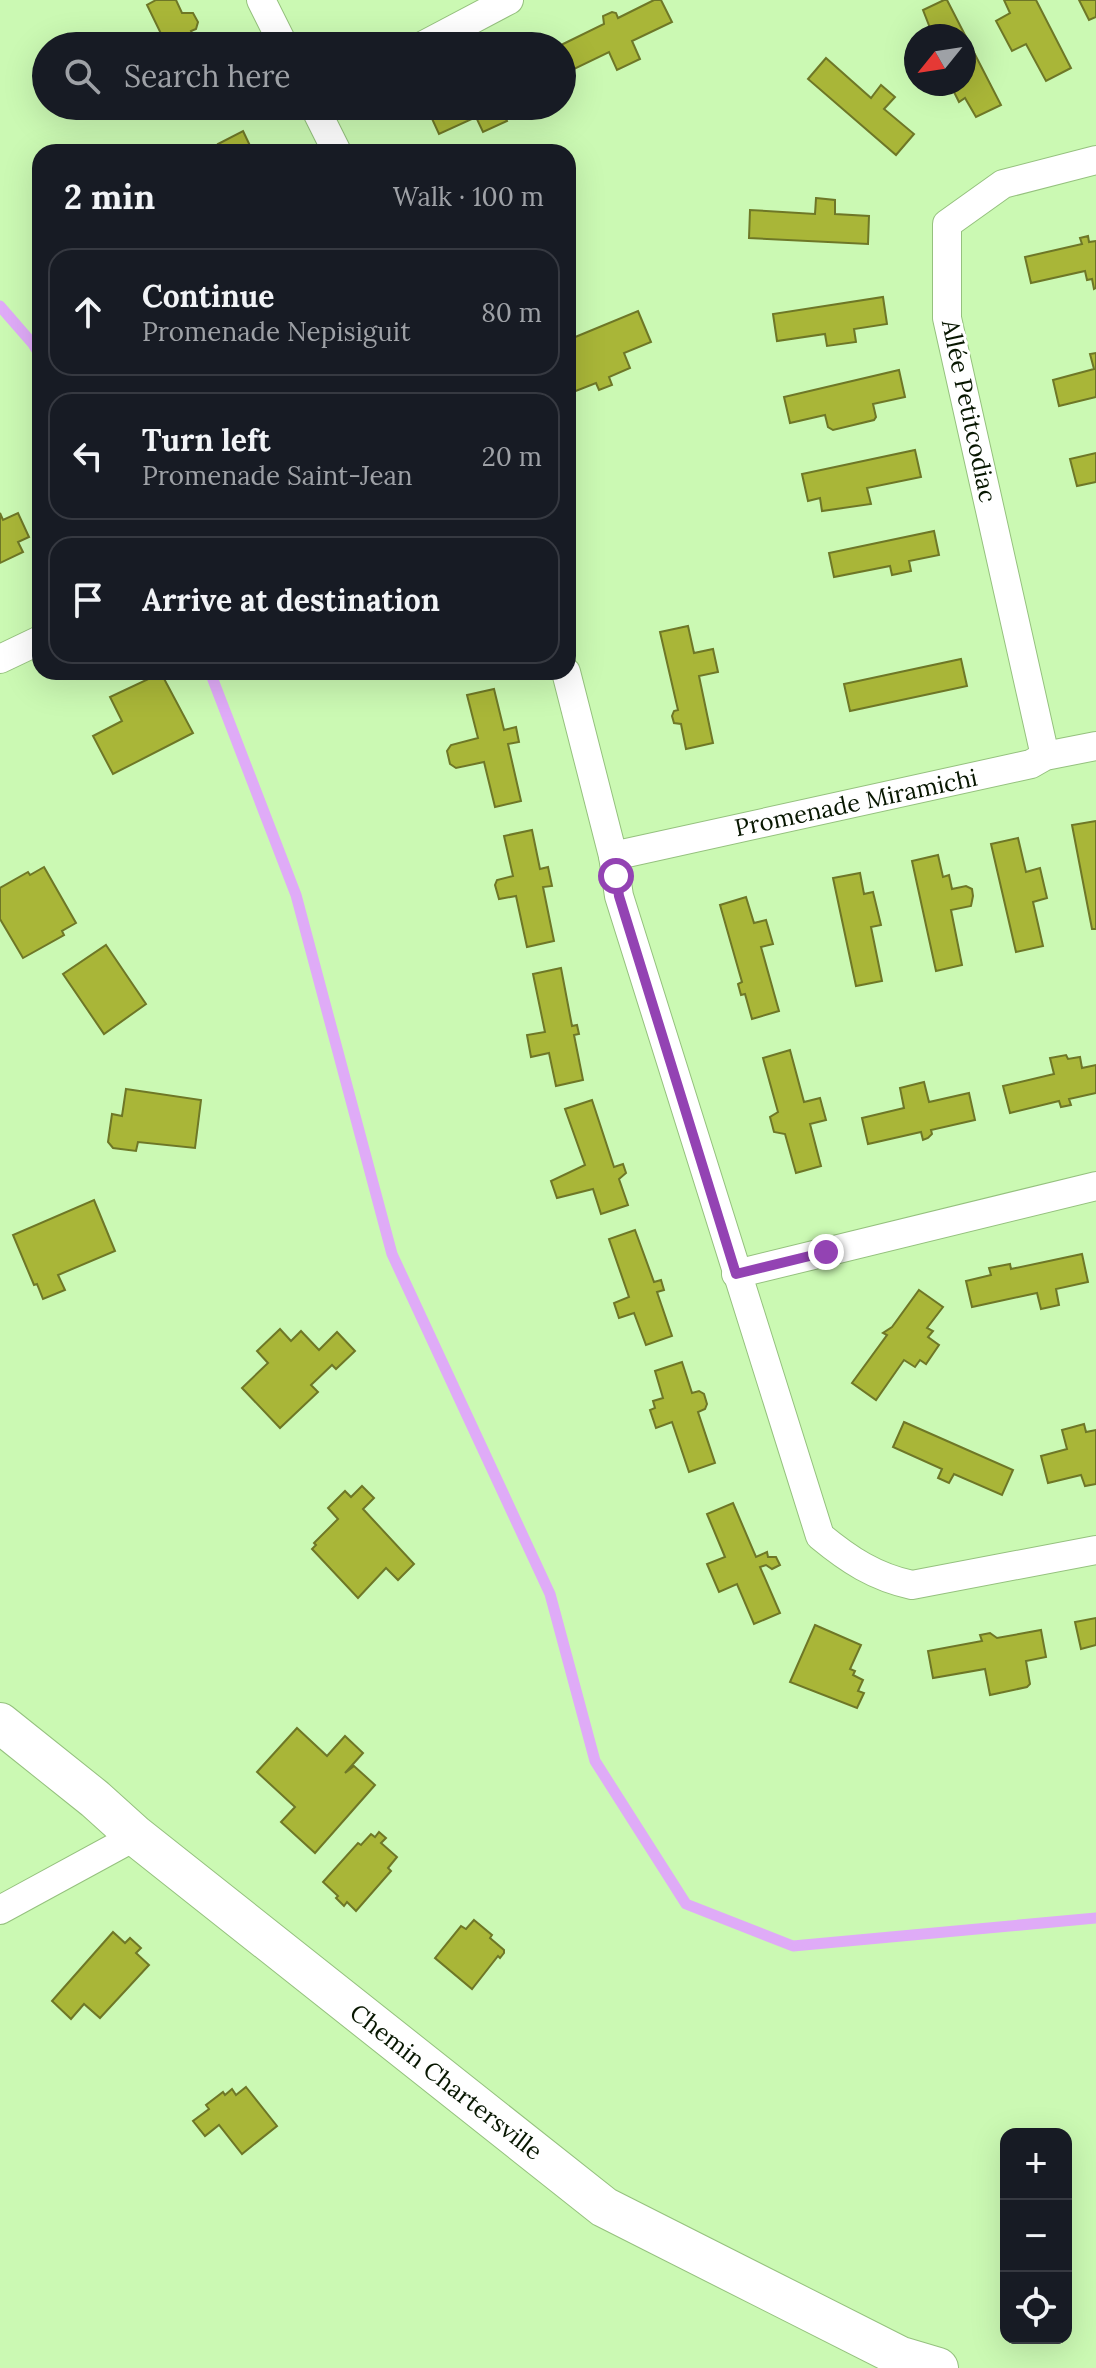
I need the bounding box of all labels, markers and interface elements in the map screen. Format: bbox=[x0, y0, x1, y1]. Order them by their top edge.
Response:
north arrow bbox=[904, 24, 976, 96]
search box bbox=[32, 32, 576, 120]
icon: search bbox=[60, 54, 104, 98]
text: Search here bbox=[124, 57, 291, 95]
text: 2 min bbox=[64, 175, 155, 218]
text: Walk · 100 m bbox=[393, 180, 544, 213]
text: Continue bbox=[142, 277, 274, 315]
icon: ahead bbox=[66, 290, 110, 334]
text: 80 m bbox=[481, 296, 542, 329]
text: Promenade Nepisiguit bbox=[142, 315, 411, 348]
street label: Allée Petitcodiac bbox=[935, 316, 1004, 505]
text: Turn left bbox=[142, 421, 270, 459]
icon: left bbox=[66, 434, 110, 478]
text: 20 m bbox=[482, 440, 542, 473]
text: Promenade Saint-Jean bbox=[142, 459, 413, 492]
icon: arrive bbox=[66, 578, 110, 622]
text: Arrive at destination bbox=[142, 581, 440, 619]
street label: Promenade Miramichi bbox=[732, 762, 980, 843]
route start bbox=[598, 858, 634, 894]
route end bbox=[808, 1234, 844, 1270]
street label: Chemin Chartersville bbox=[344, 1997, 549, 2166]
map controls bbox=[1000, 2128, 1072, 2344]
button: + bbox=[1000, 2128, 1072, 2200]
button: − bbox=[1000, 2200, 1072, 2272]
button: locate bbox=[1000, 2272, 1072, 2344]

